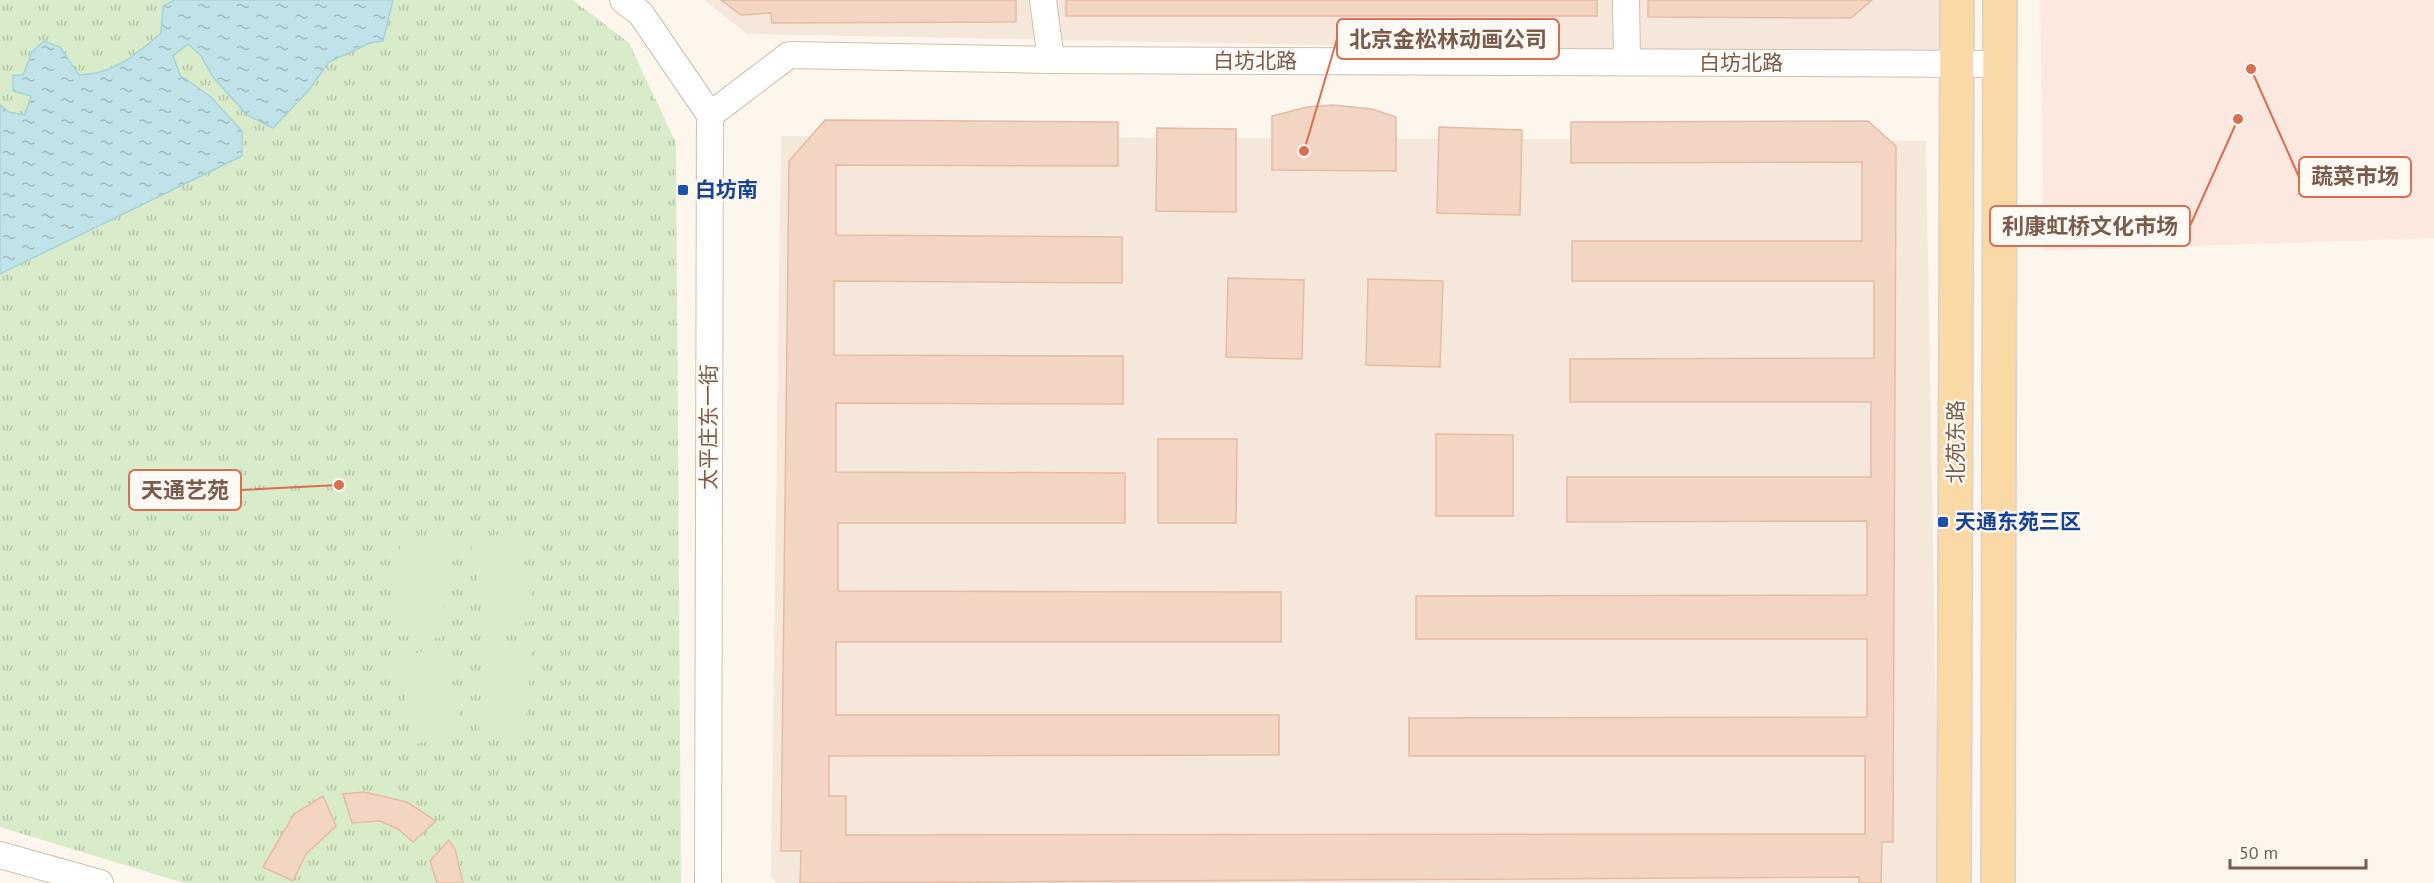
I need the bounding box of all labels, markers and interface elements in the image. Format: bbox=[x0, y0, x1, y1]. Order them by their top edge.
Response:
callout: 北京金松林动画公司 bbox=[1337, 19, 1559, 59]
text: 北京金松林动画公司 bbox=[1349, 25, 1547, 53]
street label: 白坊北路 bbox=[1213, 47, 1297, 74]
street label: 白坊北路 bbox=[1699, 49, 1783, 76]
callout: 蔬菜市场 bbox=[2299, 157, 2411, 197]
text: 蔬菜市场 bbox=[2311, 162, 2399, 190]
place label: 白坊南 bbox=[695, 176, 758, 203]
marker: 白坊南 bbox=[676, 183, 690, 197]
callout: 利康虹桥文化市场 bbox=[1990, 206, 2190, 246]
text: 利康虹桥文化市场 bbox=[2002, 212, 2178, 240]
street label: 太平庄东一街 bbox=[695, 364, 722, 490]
street label: 北苑东路 bbox=[1942, 400, 1969, 484]
callout: 天通艺苑 bbox=[129, 470, 241, 510]
text: 天通艺苑 bbox=[141, 476, 229, 504]
place label: 天通东苑三区 bbox=[1955, 508, 2081, 535]
marker: 天通东苑三区 bbox=[1936, 515, 1950, 529]
scale bar bbox=[2230, 832, 2366, 870]
text: 50 m bbox=[2239, 841, 2278, 864]

